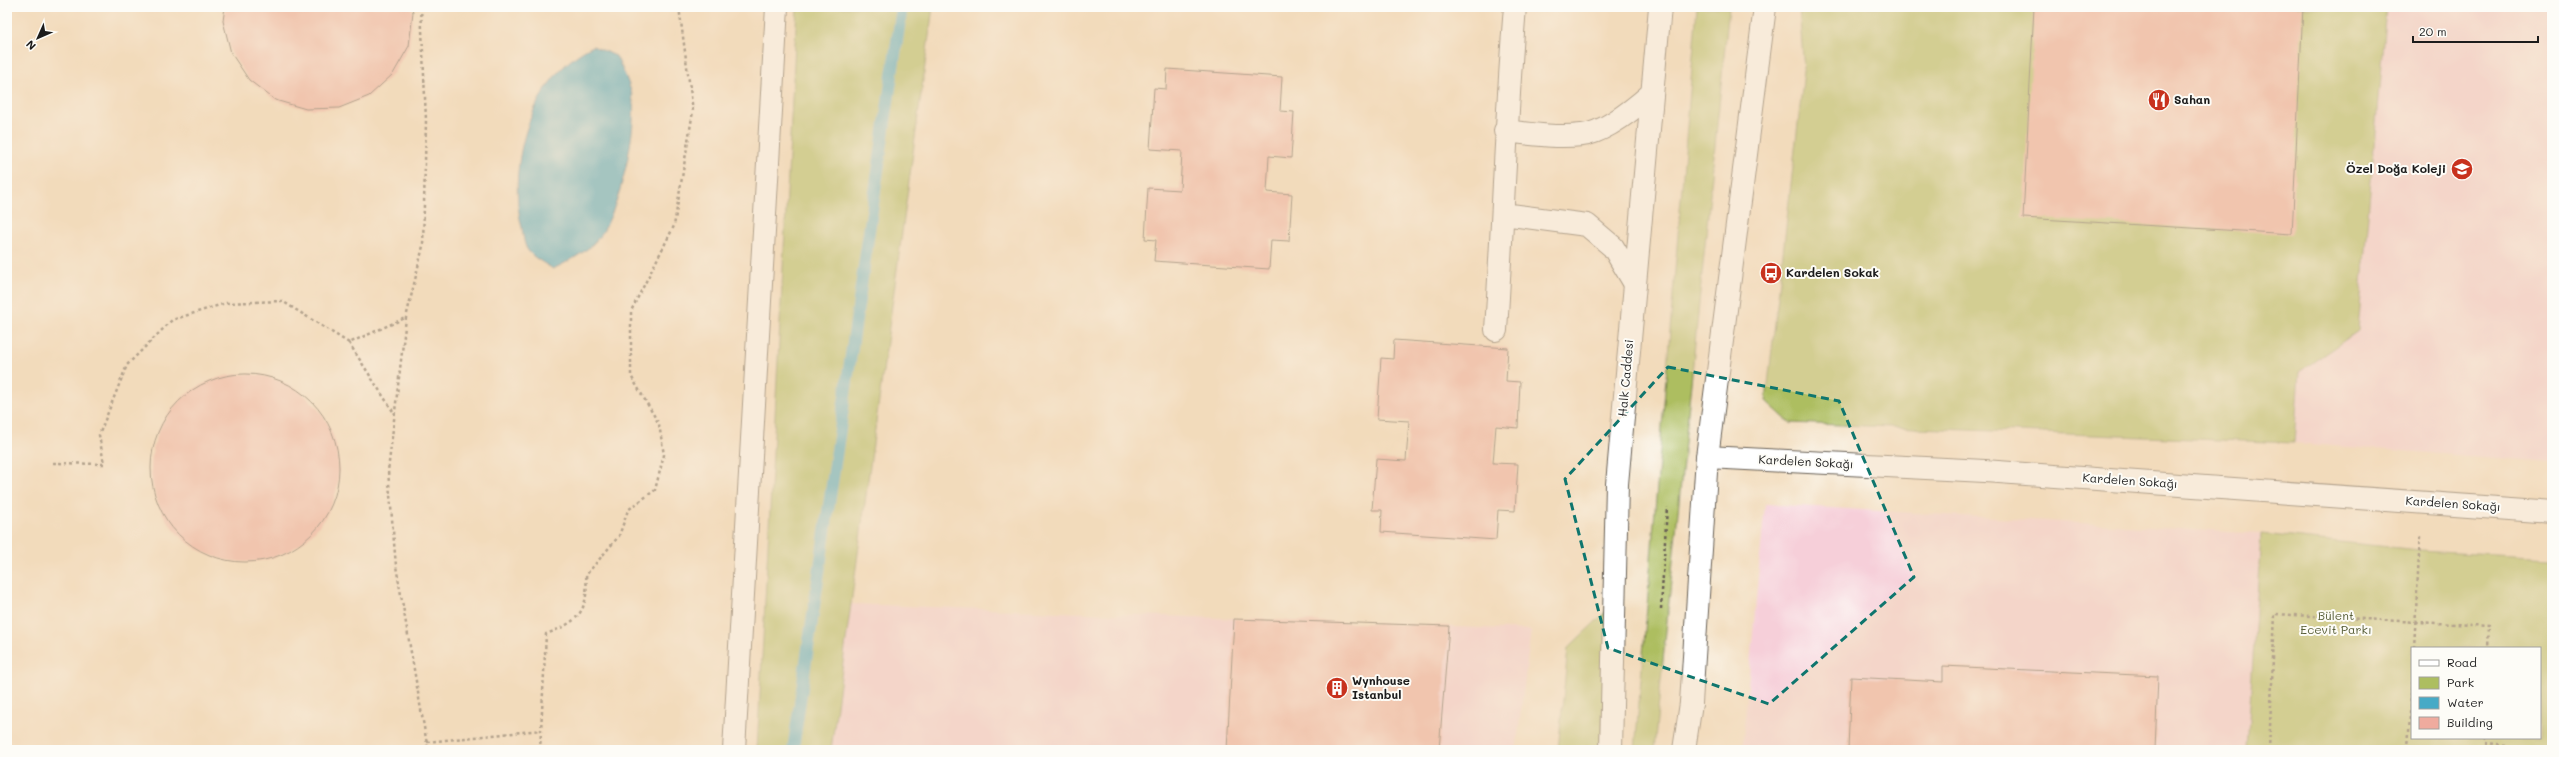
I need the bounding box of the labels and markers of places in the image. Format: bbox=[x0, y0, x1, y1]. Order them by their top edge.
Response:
restaurant icon: Sahan bbox=[2146, 87, 2172, 113]
place label: Sahan bbox=[2174, 91, 2210, 107]
school or university icon: Özel Doğa Koleji bbox=[2449, 156, 2475, 182]
place label: Özel Doğa Koleji bbox=[2346, 160, 2446, 176]
bus stop icon: Kardelen Sokak bbox=[1758, 260, 1784, 286]
place label: Kardelen Sokak bbox=[1786, 264, 1879, 280]
place label: Wynhouse Istanbul bbox=[1352, 672, 1410, 702]
building icon: Wynhouse Istanbul bbox=[1324, 675, 1350, 701]

